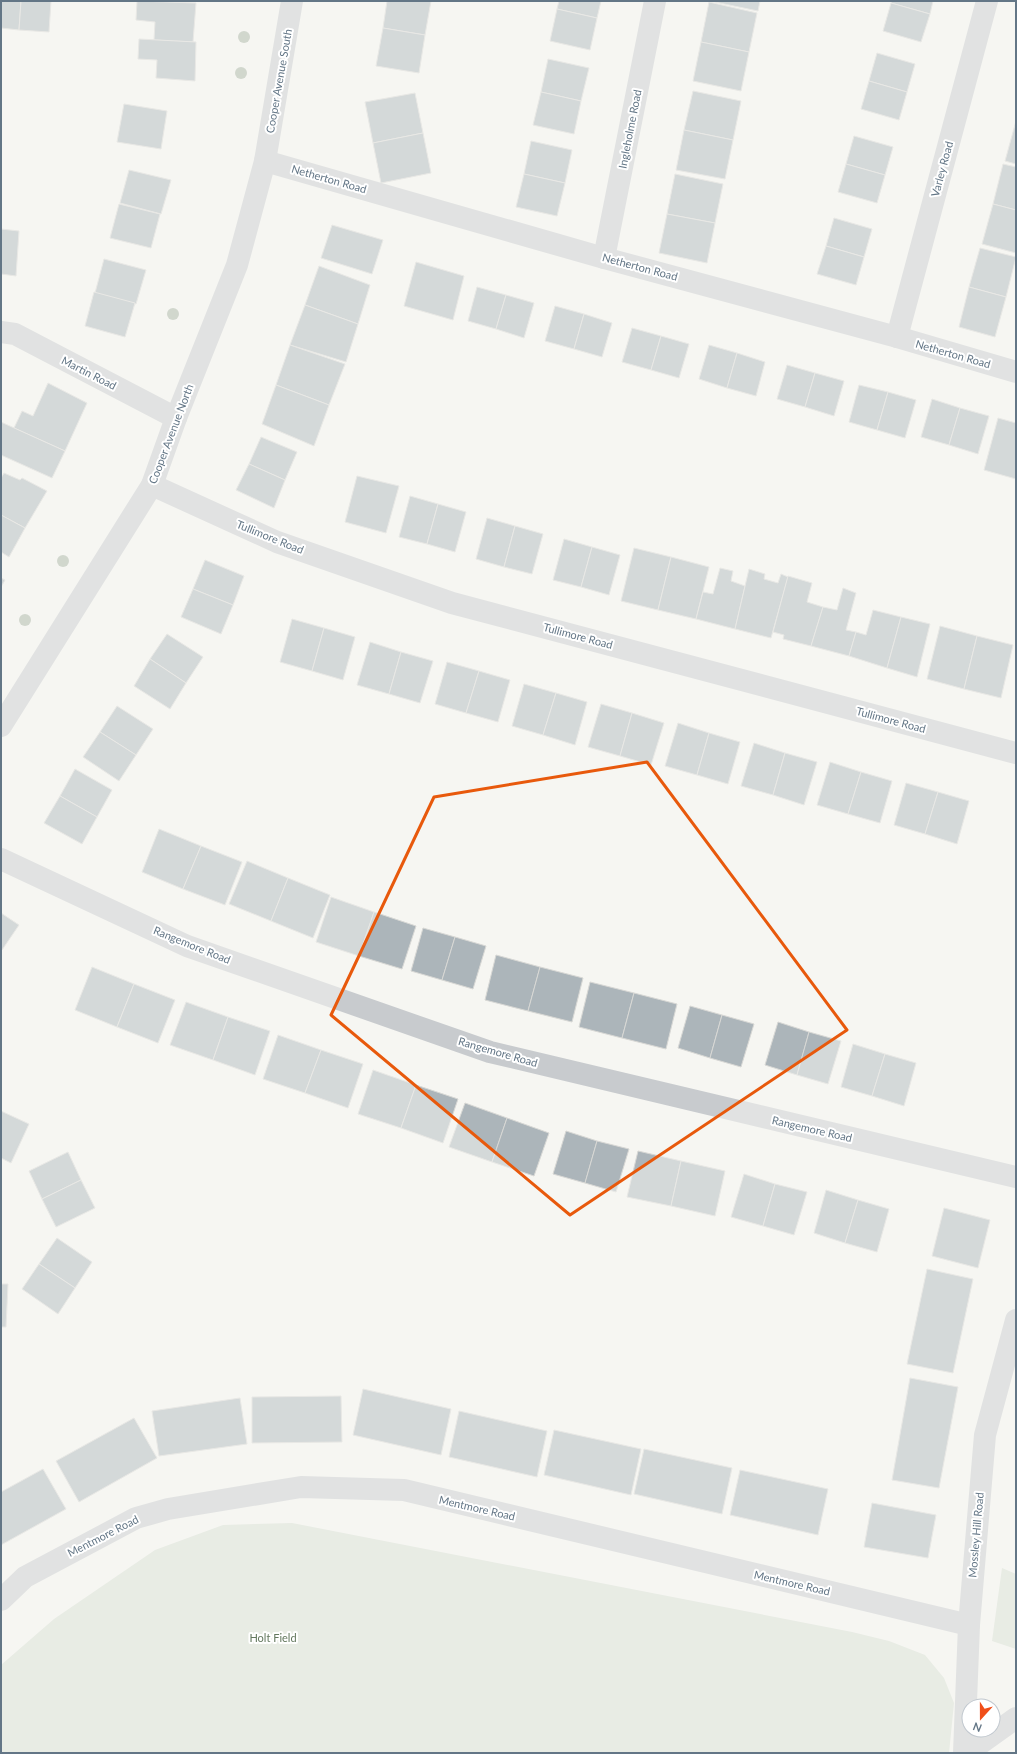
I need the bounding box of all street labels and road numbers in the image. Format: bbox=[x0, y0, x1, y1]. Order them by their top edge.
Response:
street label: Cooper Avenue South bbox=[263, 28, 294, 134]
street label: Ingleholme Road bbox=[615, 88, 644, 170]
street label: Varley Road bbox=[928, 140, 955, 198]
street label: Netherton Road bbox=[290, 162, 368, 195]
street label: Netherton Road bbox=[601, 250, 679, 283]
street label: Netherton Road bbox=[914, 337, 992, 370]
street label: Martin Road bbox=[60, 353, 119, 392]
street label: Cooper Avenue North bbox=[146, 382, 196, 485]
street label: Tullimore Road bbox=[235, 517, 306, 556]
street label: Tullimore Road bbox=[542, 620, 614, 651]
street label: Tullimore Road bbox=[855, 704, 927, 735]
street label: Rangemore Road bbox=[152, 923, 233, 966]
street label: Rangemore Road bbox=[457, 1034, 539, 1069]
street label: Rangemore Road bbox=[771, 1113, 854, 1144]
street label: Mentmore Road bbox=[438, 1492, 517, 1523]
street label: Mossley Hill Road bbox=[965, 1492, 986, 1578]
street label: Mentmore Road bbox=[65, 1512, 140, 1559]
street label: Mentmore Road bbox=[753, 1567, 832, 1598]

